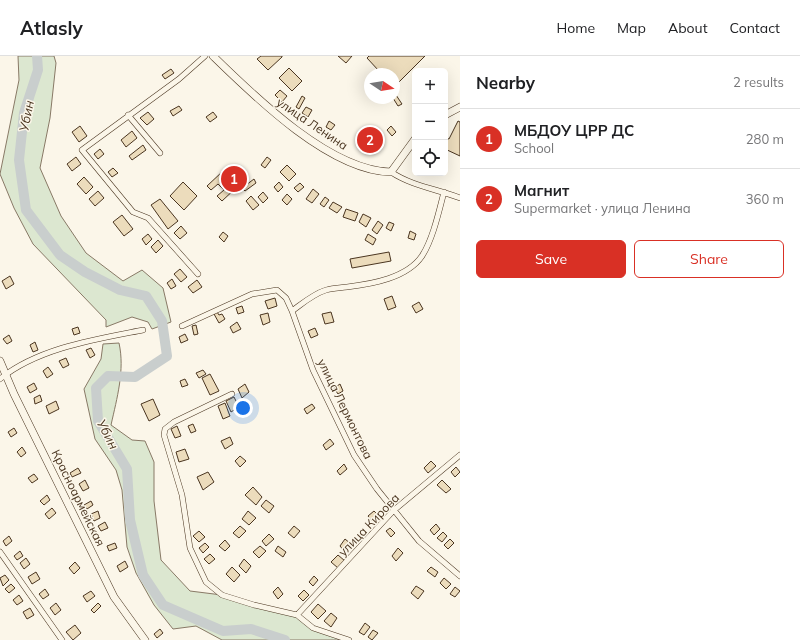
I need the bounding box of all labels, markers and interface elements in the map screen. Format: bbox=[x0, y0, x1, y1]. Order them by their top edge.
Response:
text: Atlasly bbox=[20, 16, 83, 40]
text: Home bbox=[556, 19, 595, 37]
text: Map bbox=[617, 19, 646, 37]
text: About bbox=[668, 19, 708, 37]
text: Contact bbox=[730, 19, 780, 37]
north arrow bbox=[364, 68, 400, 104]
map controls bbox=[412, 68, 448, 176]
button: + bbox=[412, 68, 448, 104]
text: Nearby bbox=[476, 72, 535, 93]
text: 2 results bbox=[733, 74, 784, 90]
street label: улица Ленина bbox=[274, 94, 351, 153]
water label: Убин bbox=[15, 99, 37, 133]
button: − bbox=[412, 104, 448, 140]
text: МБДОУ ЦРР ДС bbox=[514, 121, 634, 140]
pin: 2 bbox=[357, 125, 383, 155]
text: 1 bbox=[485, 131, 493, 147]
text: 280 m bbox=[746, 131, 784, 147]
button: locate bbox=[412, 140, 448, 176]
text: School bbox=[514, 140, 554, 156]
pin: 1 bbox=[221, 164, 247, 194]
text: Магнит bbox=[514, 181, 569, 200]
text: 2 bbox=[485, 191, 493, 207]
text: 360 m bbox=[746, 191, 784, 207]
text: Supermarket · улица Ленина bbox=[514, 200, 691, 216]
button: Save bbox=[476, 240, 626, 278]
button: Share bbox=[634, 240, 784, 278]
street label: улица Лермонтова bbox=[315, 356, 376, 461]
your location bbox=[233, 398, 253, 418]
water label: Убин bbox=[94, 416, 122, 452]
street label: Красноармейская bbox=[49, 447, 108, 549]
street label: улица Кирова bbox=[335, 490, 402, 559]

